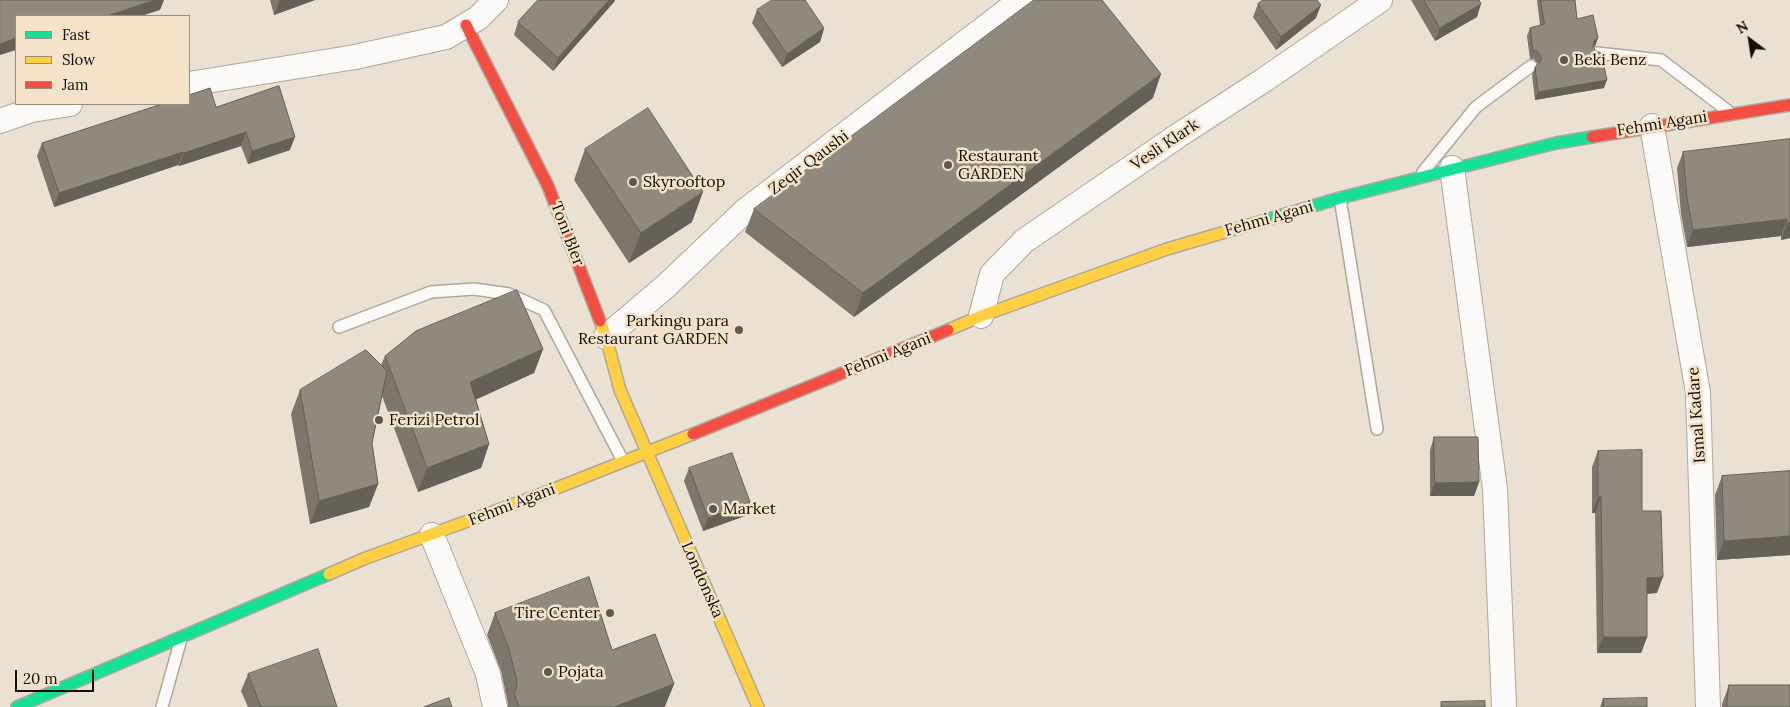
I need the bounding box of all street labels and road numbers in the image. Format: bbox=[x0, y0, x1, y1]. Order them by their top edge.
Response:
street label: Fehmi Agani bbox=[1615, 107, 1709, 141]
street label: Vesli Klark bbox=[1127, 115, 1203, 175]
street label: Zeqir Qaushi bbox=[765, 127, 853, 199]
street label: Fehmi Agani bbox=[1223, 197, 1315, 241]
street label: Toni Bler bbox=[546, 199, 588, 269]
street label: Fehmi Agani bbox=[842, 329, 934, 381]
street label: Ismal Kadare bbox=[1684, 366, 1710, 464]
street label: Fehmi Agani bbox=[466, 480, 558, 530]
street label: Londonska bbox=[677, 539, 727, 621]

